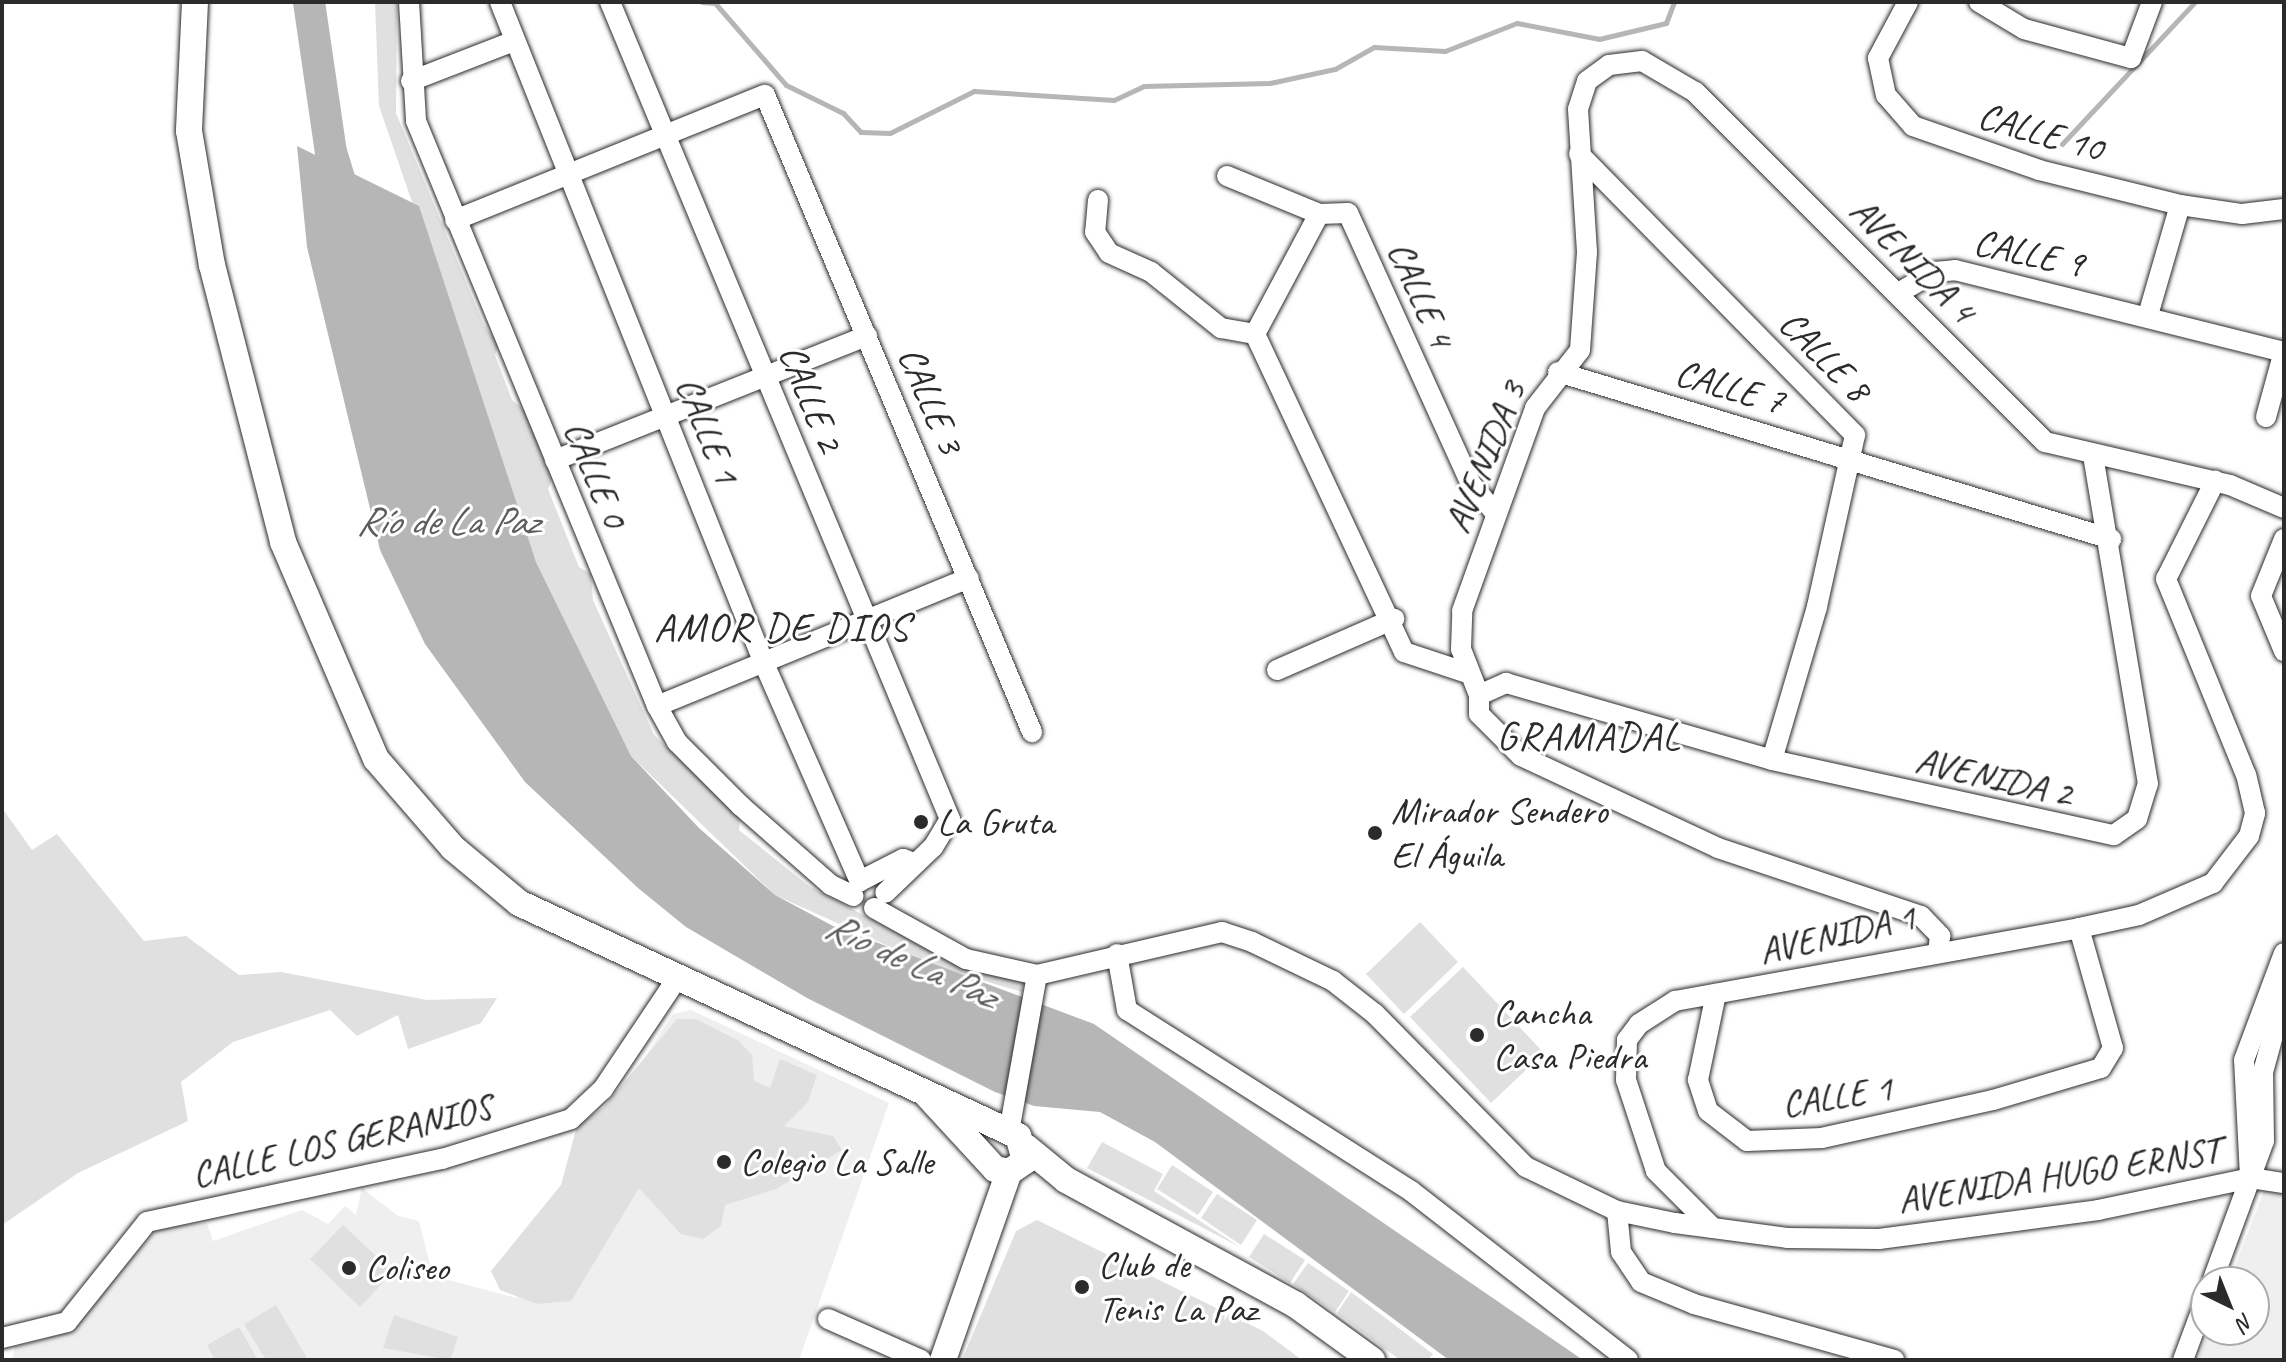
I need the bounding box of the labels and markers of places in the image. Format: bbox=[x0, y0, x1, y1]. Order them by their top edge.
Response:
place label: Mirador Sendero El Águila bbox=[1391, 788, 1608, 878]
place label: La Gruta bbox=[937, 799, 1053, 845]
marker: La Gruta bbox=[912, 813, 930, 831]
marker: Mirador Sendero El Águila bbox=[1366, 824, 1384, 842]
place label: Cancha Casa Piedra bbox=[1493, 990, 1647, 1080]
marker: Cancha Casa Piedra bbox=[1468, 1026, 1486, 1044]
place label: Colegio La Salle bbox=[740, 1139, 935, 1185]
marker: Colegio La Salle bbox=[715, 1153, 733, 1171]
place label: Club de Tenis La Paz bbox=[1098, 1242, 1257, 1332]
place label: Coliseo bbox=[365, 1245, 449, 1291]
marker: Coliseo bbox=[340, 1259, 358, 1277]
marker: Club de Tenis La Paz bbox=[1073, 1278, 1091, 1296]

